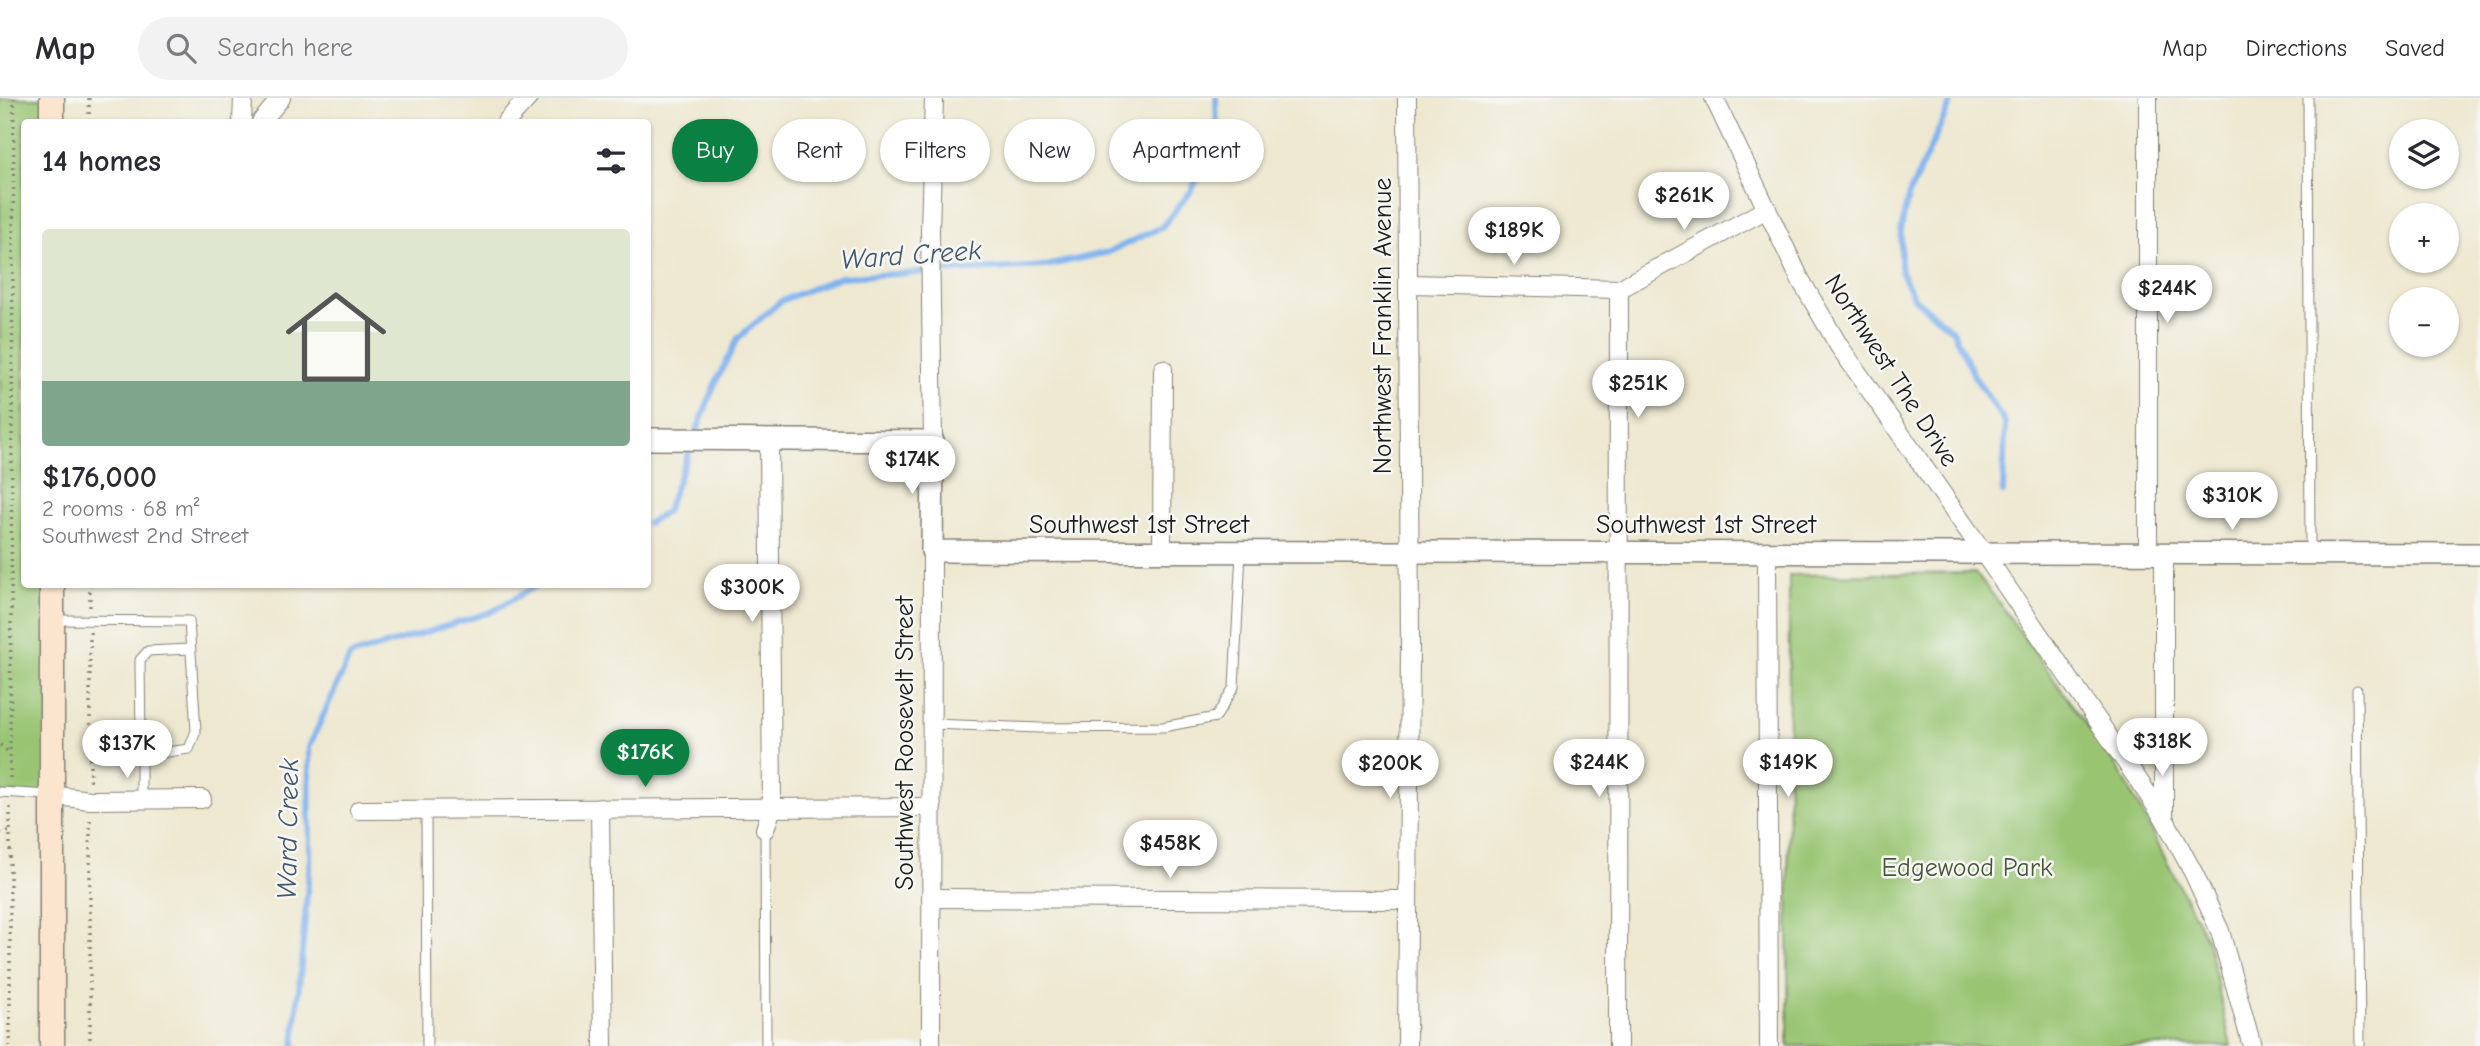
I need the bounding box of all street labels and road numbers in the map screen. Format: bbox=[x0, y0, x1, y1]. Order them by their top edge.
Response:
street label: Northwest Franklin Avenue bbox=[1368, 178, 1398, 474]
street label: Northwest The Drive bbox=[1818, 269, 1964, 472]
street label: Southwest 1st Street bbox=[1029, 510, 1251, 540]
street label: Southwest 1st Street bbox=[1596, 510, 1818, 540]
street label: Southwest Roosevelt Street bbox=[890, 594, 920, 890]

